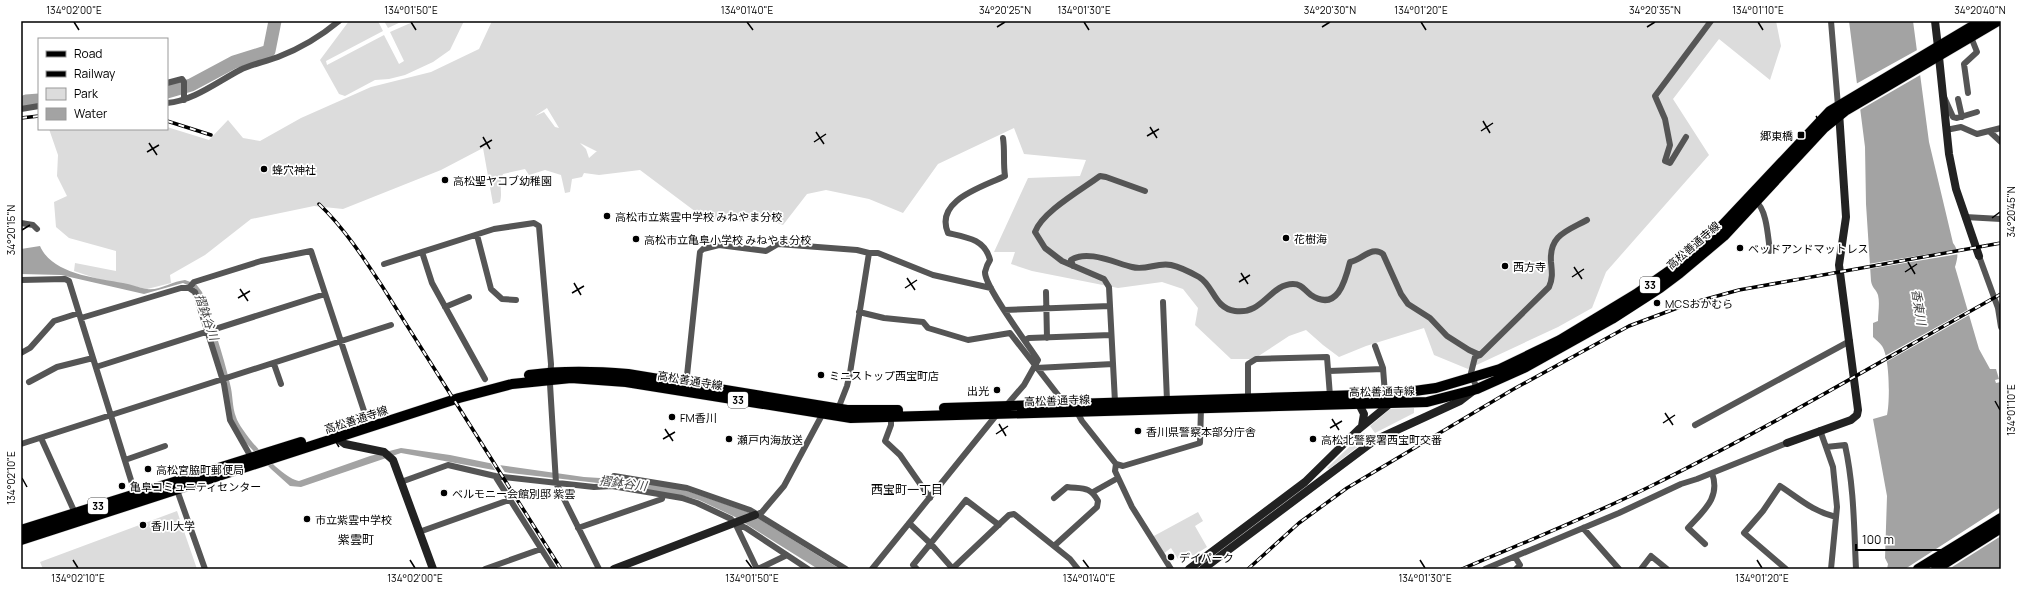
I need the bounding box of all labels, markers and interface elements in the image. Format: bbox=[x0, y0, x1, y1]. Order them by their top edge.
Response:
text: 134°02'00"E bbox=[46, 3, 102, 17]
text: 134°01'50"E bbox=[384, 3, 438, 17]
text: 134°01'40"E bbox=[721, 3, 773, 17]
text: 34°20'25"N bbox=[979, 3, 1031, 17]
text: 134°01'30"E bbox=[1057, 3, 1111, 17]
text: 34°20'30"N bbox=[1304, 3, 1356, 17]
text: 134°01'20"E bbox=[1394, 3, 1448, 17]
text: 34°20'35"N bbox=[1629, 3, 1681, 17]
text: 134°01'10"E bbox=[1732, 3, 1784, 17]
text: 34°20'40"N bbox=[1954, 3, 2006, 17]
legend bbox=[38, 38, 168, 130]
text: Road bbox=[74, 45, 102, 62]
text: Railway bbox=[74, 65, 116, 82]
text: Park bbox=[74, 85, 99, 102]
text: Water bbox=[74, 105, 108, 122]
place label: 郷東橋 bbox=[1760, 128, 1793, 143]
marker: 郷東橋 bbox=[1796, 130, 1806, 140]
place label: 蜂穴神社 bbox=[272, 162, 316, 177]
marker: 蜂穴神社 bbox=[259, 164, 269, 174]
place label: 高松聖ヤコブ幼稚園 bbox=[453, 173, 552, 188]
marker: 高松聖ヤコブ幼稚園 bbox=[440, 175, 450, 185]
text: 34°20'45"N bbox=[2004, 186, 2018, 238]
text: 34°20'15"N bbox=[4, 205, 18, 255]
place label: 高松市立紫雲中学校 みねやま分校 bbox=[615, 209, 782, 224]
marker: 高松市立紫雲中学校 みねやま分校 bbox=[602, 211, 612, 221]
street label: 高松善通寺線 bbox=[1663, 218, 1723, 272]
place label: 花樹海 bbox=[1294, 231, 1327, 246]
place label: 高松市立亀阜小学校 みねやま分校 bbox=[644, 232, 811, 247]
marker: 花樹海 bbox=[1281, 233, 1291, 243]
marker: 高松市立亀阜小学校 みねやま分校 bbox=[631, 234, 641, 244]
place label: ベッドアンドマットレス bbox=[1748, 241, 1869, 256]
marker: ベッドアンドマットレス bbox=[1735, 243, 1745, 253]
place label: 西方寺 bbox=[1513, 259, 1546, 274]
marker: 西方寺 bbox=[1500, 261, 1510, 271]
road number: 33 bbox=[1640, 277, 1660, 293]
water label: 香東川 bbox=[1908, 288, 1931, 328]
water label: 摺鉢谷川 bbox=[191, 292, 223, 344]
place label: MCSおかむら bbox=[1665, 296, 1733, 311]
marker: MCSおかむら bbox=[1652, 298, 1662, 308]
street label: 高松善通寺線 bbox=[656, 367, 724, 393]
place label: ミニストップ西宝町店 bbox=[829, 368, 939, 383]
marker: ミニストップ西宝町店 bbox=[816, 370, 826, 380]
place label: 出光 bbox=[967, 383, 989, 398]
street label: 高松善通寺線 bbox=[1349, 383, 1415, 399]
text: 134°01'10"E bbox=[2004, 384, 2018, 436]
marker: 出光 bbox=[992, 385, 1002, 395]
street label: 高松善通寺線 bbox=[1024, 391, 1090, 409]
road number: 33 bbox=[728, 392, 748, 408]
street label: 高松善通寺線 bbox=[322, 402, 390, 436]
place label: FM香川 bbox=[680, 410, 717, 425]
marker: FM香川 bbox=[667, 412, 677, 422]
place label: 香川県警察本部分庁舎 bbox=[1146, 424, 1256, 439]
marker: 香川県警察本部分庁舎 bbox=[1133, 426, 1143, 436]
place label: 瀬戸内海放送 bbox=[737, 432, 803, 447]
place label: 高松北警察署西宝町交番 bbox=[1321, 432, 1442, 447]
marker: 瀬戸内海放送 bbox=[724, 434, 734, 444]
marker: 高松北警察署西宝町交番 bbox=[1308, 434, 1318, 444]
text: 134°02'10"E bbox=[4, 451, 18, 505]
place label: 高松宮脇町郵便局 bbox=[156, 462, 244, 477]
marker: 高松宮脇町郵便局 bbox=[143, 464, 153, 474]
water label: 摺鉢谷川 bbox=[598, 472, 650, 495]
place label: 亀阜コミュニティセンター bbox=[130, 479, 261, 494]
marker: 亀阜コミュニティセンター bbox=[117, 481, 127, 491]
district label: 西宝町一丁目 bbox=[871, 481, 943, 498]
place label: ベルモニー会館別邸 紫雲 bbox=[452, 486, 575, 501]
marker: ベルモニー会館別邸 紫雲 bbox=[439, 488, 449, 498]
road number: 33 bbox=[88, 498, 108, 514]
place label: 市立紫雲中学校 bbox=[315, 512, 392, 527]
marker: 市立紫雲中学校 bbox=[302, 514, 312, 524]
place label: 香川大学 bbox=[151, 518, 195, 533]
marker: 香川大学 bbox=[138, 520, 148, 530]
scale bar bbox=[1856, 526, 1968, 552]
district label: 紫雲町 bbox=[338, 531, 374, 548]
text: 100 m bbox=[1862, 531, 1894, 548]
place label: デイパーク bbox=[1179, 550, 1234, 565]
marker: デイパーク bbox=[1166, 552, 1176, 562]
text: 134°02'10"E bbox=[51, 571, 105, 585]
text: 134°02'00"E bbox=[387, 571, 443, 585]
text: 134°01'50"E bbox=[725, 571, 779, 585]
text: 134°01'40"E bbox=[1063, 571, 1115, 585]
text: 134°01'30"E bbox=[1398, 571, 1452, 585]
text: 134°01'20"E bbox=[1735, 571, 1789, 585]

